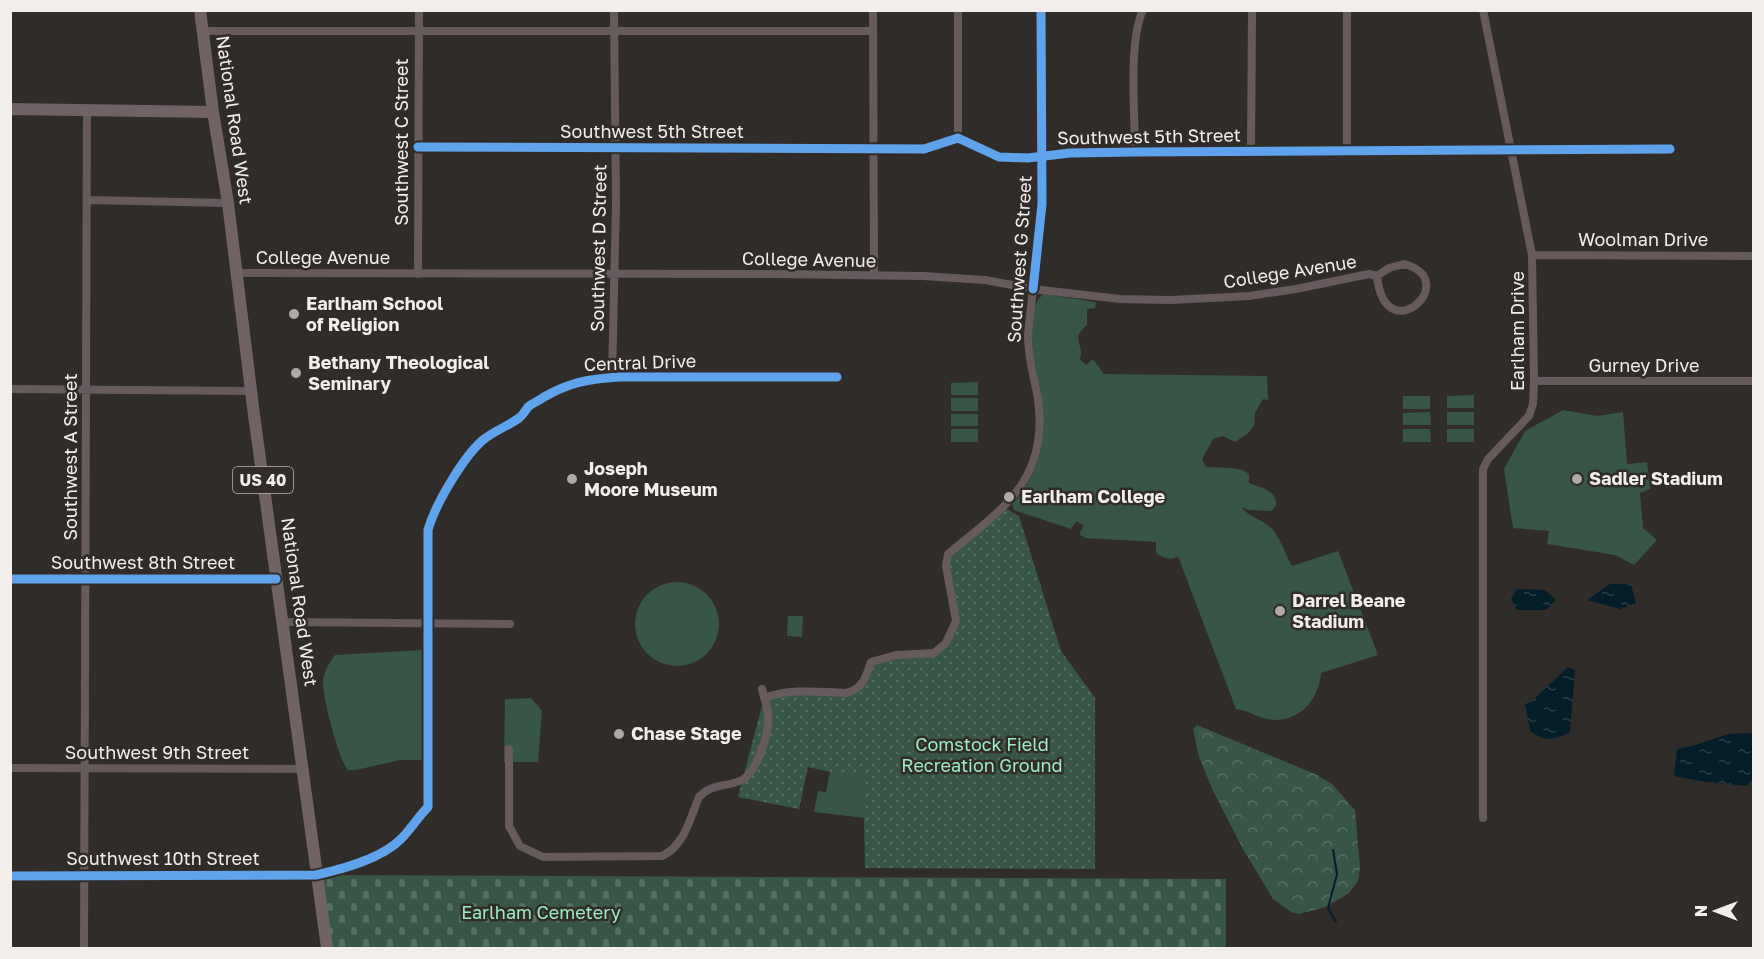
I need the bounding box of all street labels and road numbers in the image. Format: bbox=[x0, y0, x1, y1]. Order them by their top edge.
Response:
street label: National Road West bbox=[212, 34, 258, 206]
street label: Southwest C Street bbox=[390, 58, 412, 226]
street label: Southwest 5th Street bbox=[560, 120, 744, 142]
street label: Southwest 5th Street bbox=[1057, 123, 1241, 149]
street label: Southwest D Street bbox=[586, 164, 610, 332]
street label: Southwest G Street bbox=[1002, 174, 1036, 343]
street label: Woolman Drive bbox=[1578, 228, 1708, 250]
street label: College Avenue bbox=[256, 246, 390, 268]
street label: College Avenue bbox=[742, 247, 876, 271]
street label: College Avenue bbox=[1222, 250, 1358, 292]
street label: Earlham Drive bbox=[1506, 271, 1528, 391]
street label: Central Drive bbox=[583, 349, 697, 375]
street label: Gurney Drive bbox=[1589, 354, 1699, 376]
street label: Southwest A Street bbox=[59, 373, 81, 541]
road number: US 40 bbox=[233, 467, 293, 493]
street label: National Road West bbox=[277, 516, 323, 688]
street label: Southwest 8th Street bbox=[51, 551, 235, 573]
street label: Southwest 9th Street bbox=[65, 741, 249, 763]
street label: Southwest 10th Street bbox=[66, 847, 260, 869]

